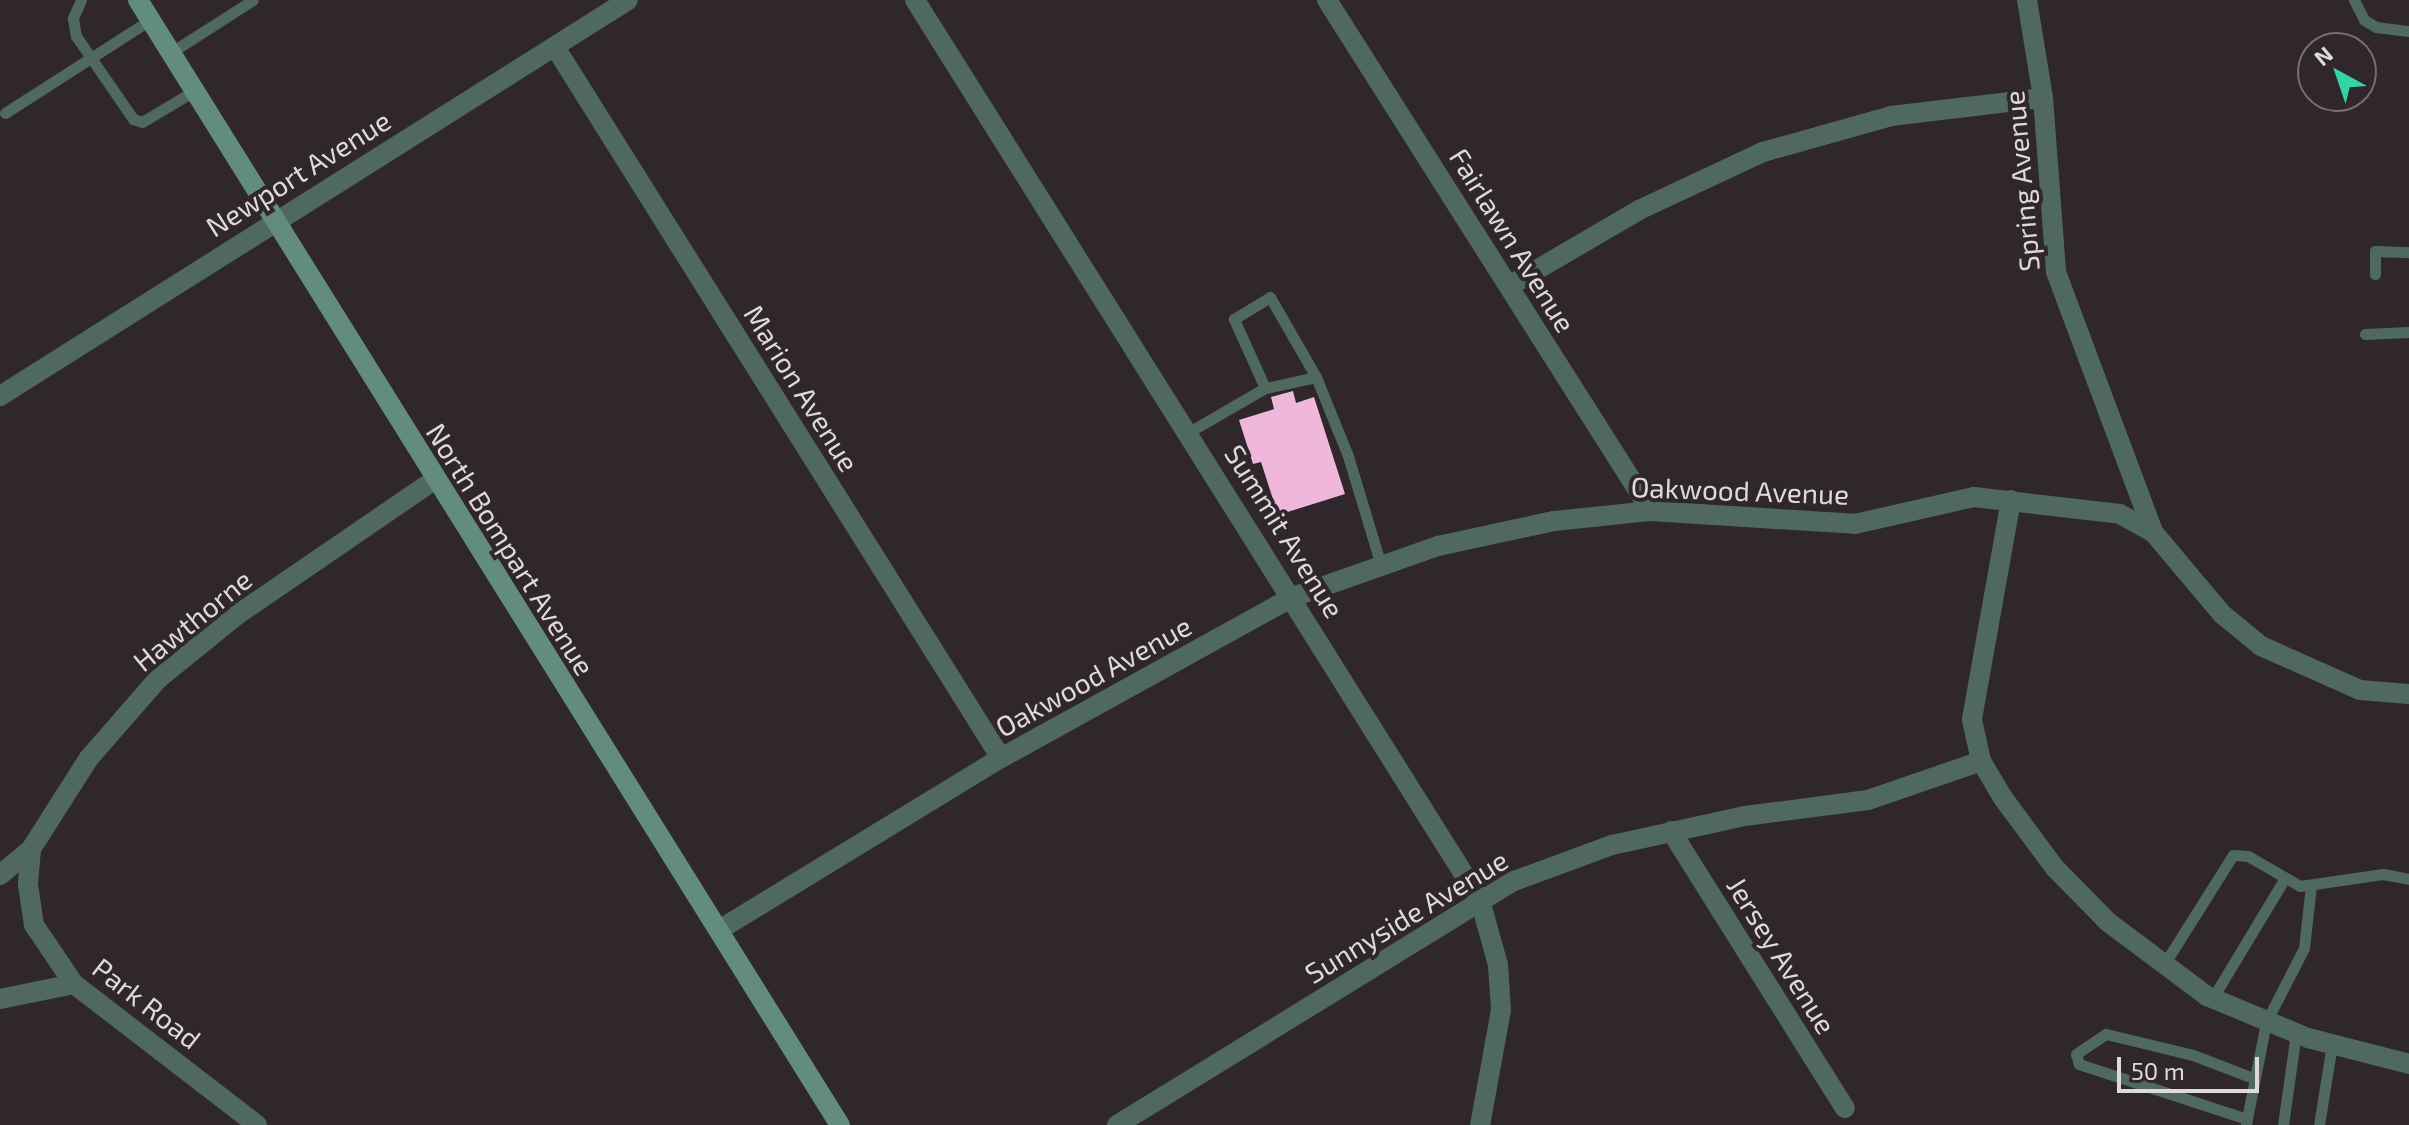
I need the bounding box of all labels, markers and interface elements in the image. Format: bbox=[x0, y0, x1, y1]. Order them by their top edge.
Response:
north arrow bbox=[2297, 32, 2377, 112]
text: N bbox=[2308, 40, 2337, 70]
street label: Spring Avenue bbox=[1996, 89, 2046, 273]
street label: Newport Avenue bbox=[199, 103, 397, 243]
street label: Fairlawn Avenue bbox=[1443, 142, 1583, 338]
street label: Marion Avenue bbox=[737, 298, 867, 478]
street label: North Bompart Avenue bbox=[420, 417, 602, 681]
street label: Summit Avenue bbox=[1218, 438, 1352, 624]
street label: Oakwood Avenue bbox=[1630, 469, 1850, 511]
street label: Hawthorne bbox=[126, 562, 258, 678]
street label: Oakwood Avenue bbox=[989, 608, 1197, 744]
street label: Sunnyside Avenue bbox=[1298, 842, 1514, 990]
street label: Jersey Avenue bbox=[1720, 870, 1844, 1040]
street label: Park Road bbox=[86, 950, 208, 1056]
scale bar bbox=[2121, 1041, 2263, 1091]
text: 50 m bbox=[2131, 1056, 2185, 1085]

